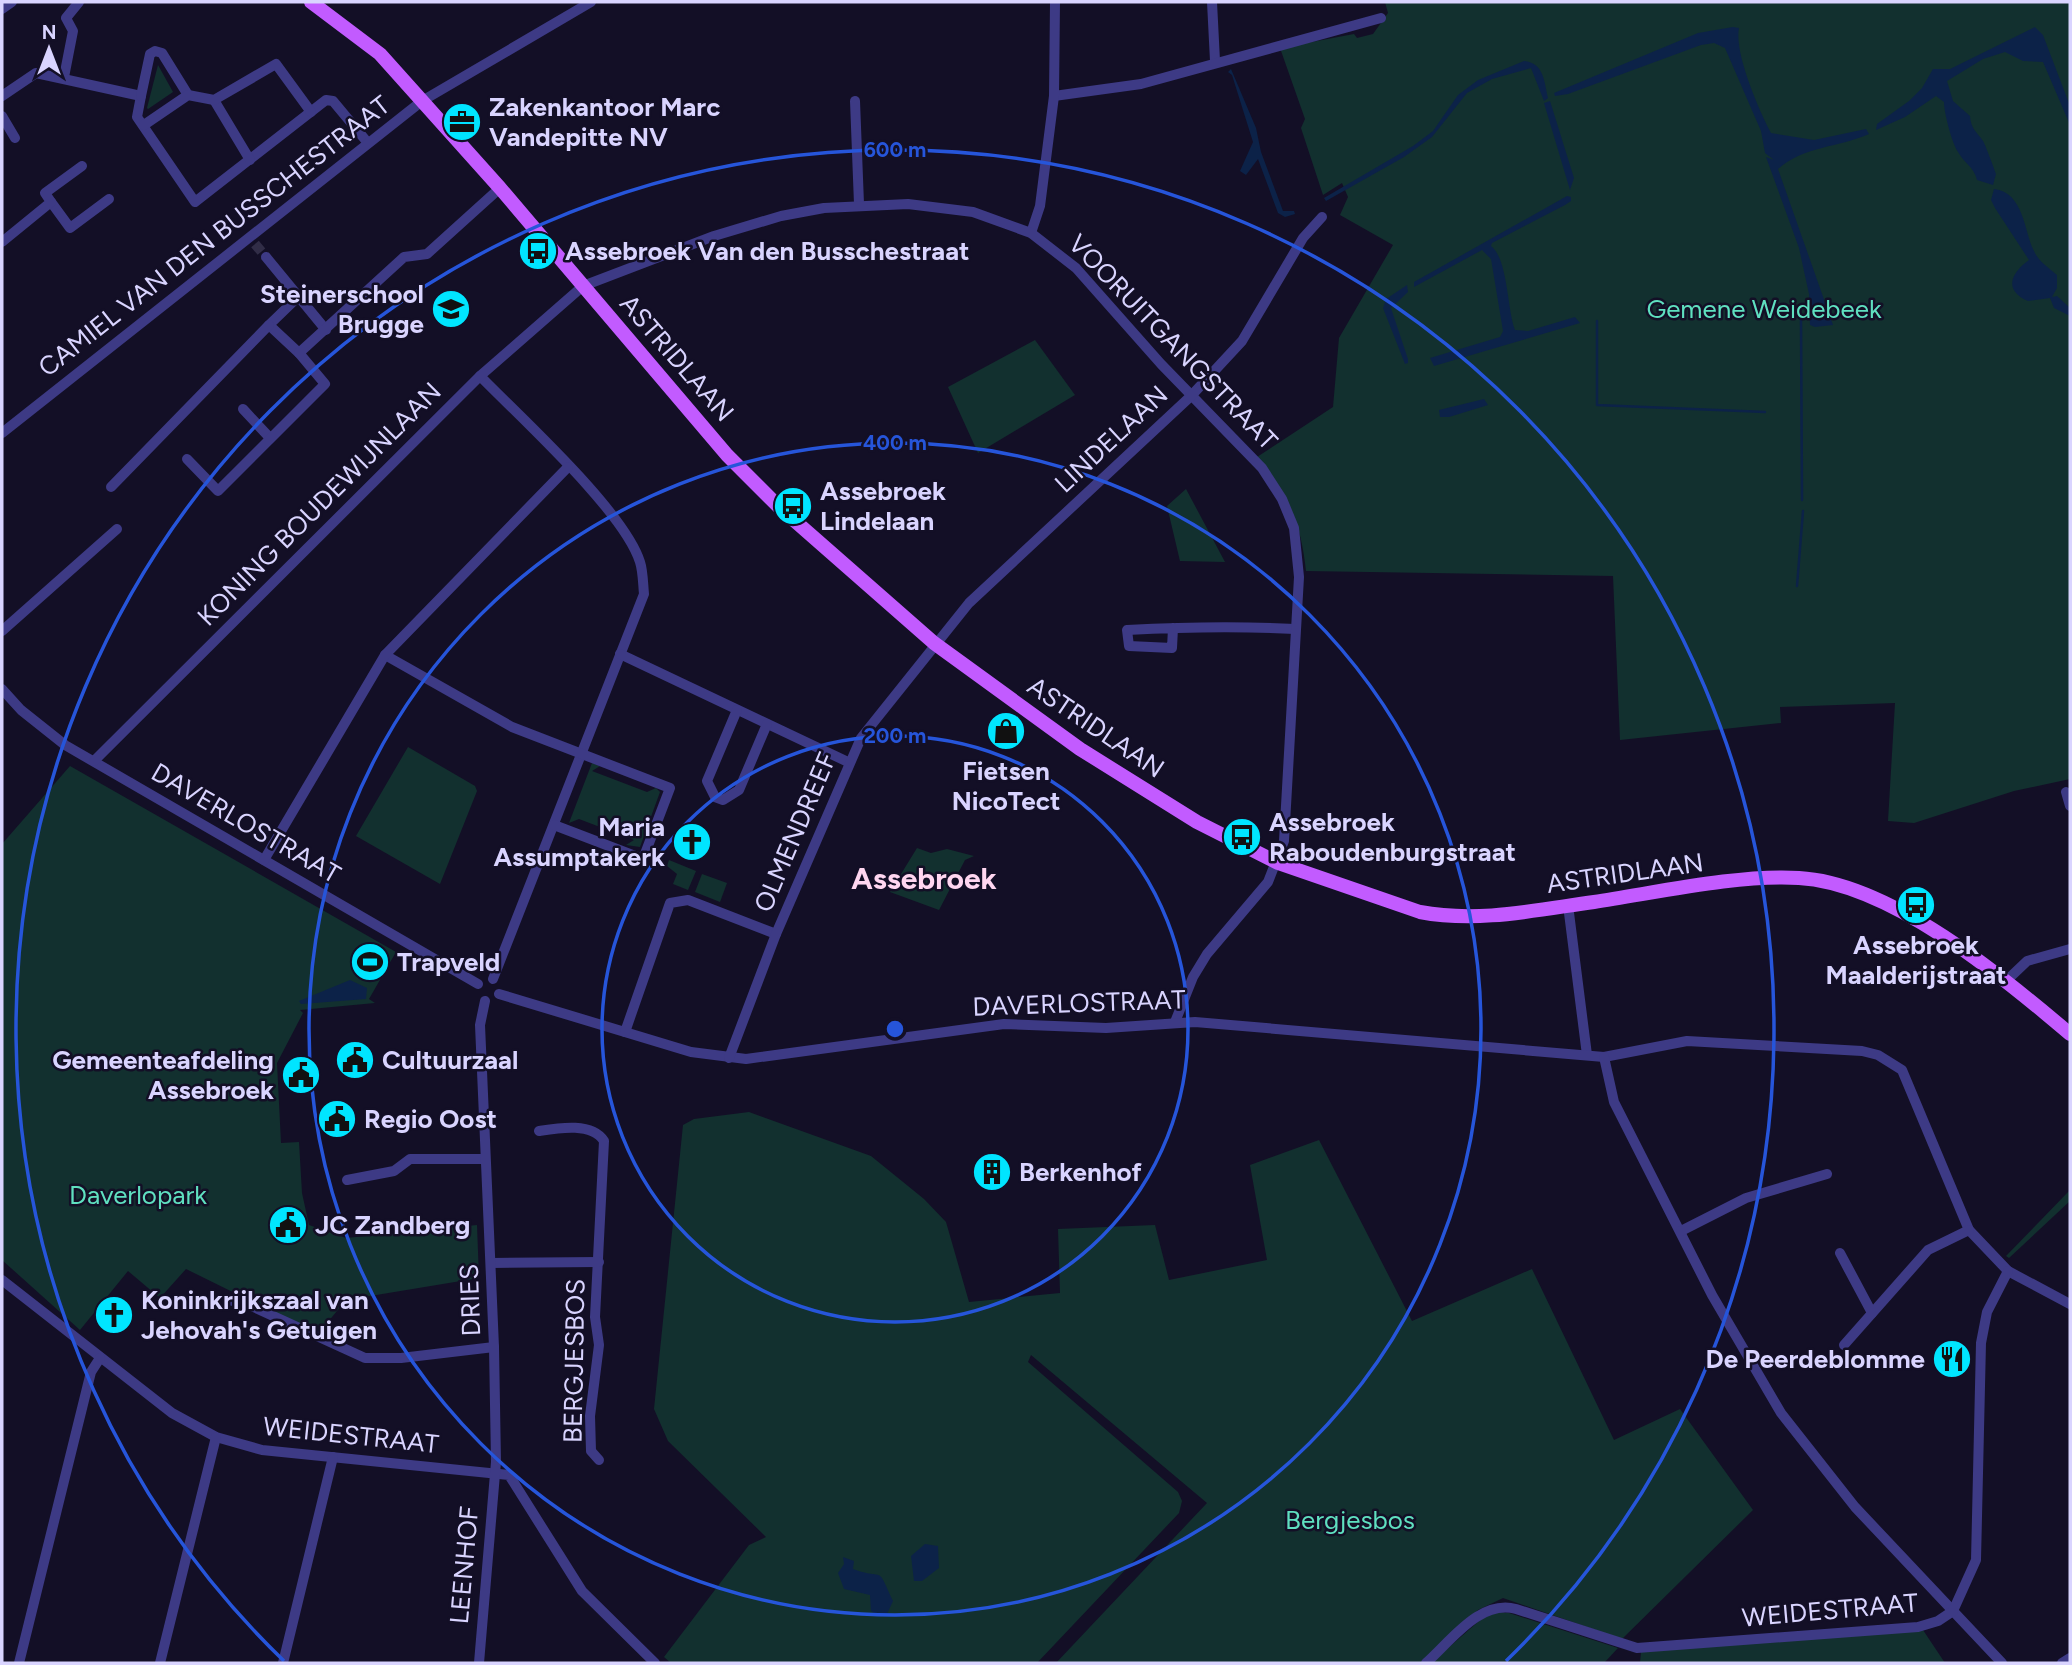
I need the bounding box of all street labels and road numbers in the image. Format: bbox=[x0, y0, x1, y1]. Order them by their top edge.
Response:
street label: CAMIEL VAN DEN BUSSCHESTRAAT bbox=[32, 88, 397, 383]
street label: VOORUITGANGSTRAAT bbox=[1062, 228, 1285, 457]
street label: ASTRIDLAAN bbox=[613, 288, 741, 428]
street label: KONING BOUDEWIJNLAAN bbox=[190, 375, 448, 633]
street label: LINDELAAN bbox=[1048, 379, 1174, 499]
street label: ASTRIDLAAN bbox=[1022, 670, 1170, 784]
street label: OLMENDREEF bbox=[747, 747, 843, 917]
street label: DAVERLOSTRAAT bbox=[146, 756, 347, 890]
street label: ASTRIDLAAN bbox=[1545, 846, 1705, 900]
street label: DAVERLOSTRAAT bbox=[972, 983, 1187, 1023]
street label: DRIES bbox=[453, 1263, 487, 1337]
street label: BERGJESBOS bbox=[557, 1279, 591, 1443]
street label: WEIDESTRAAT bbox=[262, 1410, 441, 1460]
street label: LEENHOF bbox=[443, 1505, 485, 1625]
street label: WEIDESTRAAT bbox=[1741, 1586, 1920, 1634]

